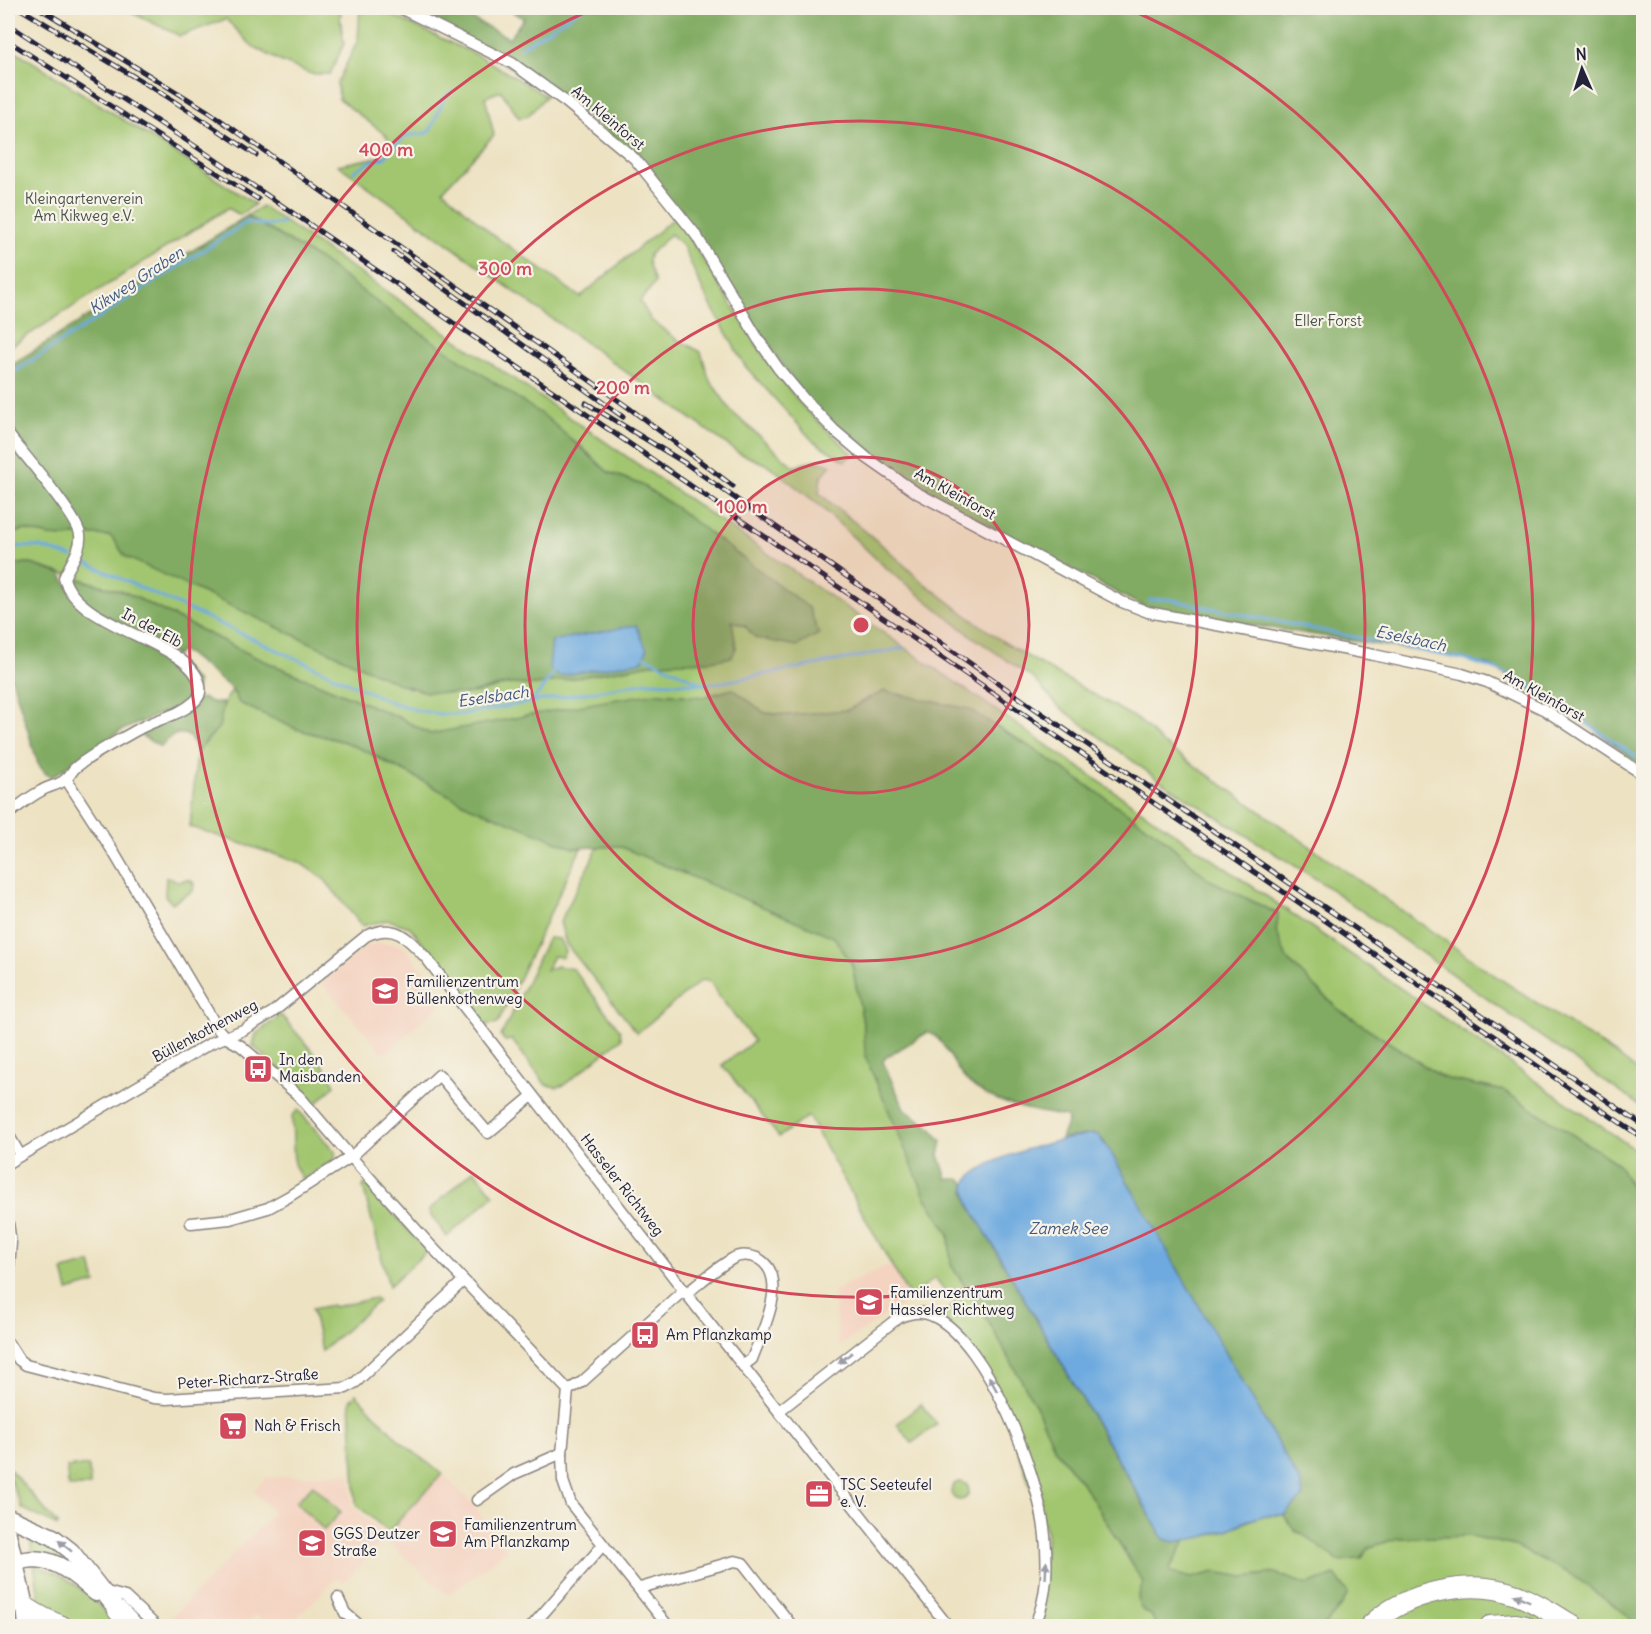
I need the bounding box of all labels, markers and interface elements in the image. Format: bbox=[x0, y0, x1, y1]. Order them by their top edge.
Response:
north arrow bbox=[1552, 39, 1612, 99]
text: N bbox=[1575, 44, 1587, 64]
street label: Am Kleinforst bbox=[568, 81, 649, 154]
text: 400 m bbox=[359, 138, 413, 161]
park label: Kleingartenverein Am Kikweg e.V. bbox=[25, 189, 144, 225]
water label: Kikweg Graben bbox=[85, 241, 188, 318]
text: 300 m bbox=[478, 257, 532, 280]
park label: Eller Forst bbox=[1294, 311, 1362, 330]
text: 200 m bbox=[596, 376, 650, 399]
street label: Am Kleinforst bbox=[911, 463, 999, 524]
text: 100 m bbox=[717, 495, 768, 518]
street label: In der Elb bbox=[119, 604, 186, 651]
centre of rings bbox=[851, 615, 871, 635]
water label: Eselsbach bbox=[1374, 621, 1449, 655]
street label: Am Kleinforst bbox=[1500, 665, 1588, 726]
water label: Eselsbach bbox=[456, 681, 531, 711]
place label: Familienzentrum Büllenkothenweg bbox=[406, 972, 523, 1008]
school or university icon: Familienzentrum Büllenkothenweg bbox=[369, 975, 401, 1007]
street label: Büllenkothenweg bbox=[149, 995, 261, 1066]
place label: In den Maisbanden bbox=[279, 1050, 361, 1086]
bus stop icon: In den Maisbanden bbox=[242, 1053, 274, 1085]
street label: Hasseler Richtweg bbox=[577, 1130, 668, 1240]
water label: Zamek See bbox=[1029, 1218, 1109, 1238]
place label: Familienzentrum Hasseler Richtweg bbox=[890, 1283, 1015, 1319]
school or university icon: Familienzentrum Hasseler Richtweg bbox=[853, 1286, 885, 1318]
bus stop icon: Am Pflanzkamp bbox=[629, 1319, 661, 1351]
place label: Am Pflanzkamp bbox=[666, 1325, 772, 1344]
one-way arrow bbox=[838, 1352, 853, 1364]
street label: Peter-Richarz-Straße bbox=[177, 1364, 319, 1393]
one-way arrow bbox=[988, 1375, 998, 1392]
supermarket icon: Nah & Frisch bbox=[217, 1410, 249, 1442]
place label: Nah & Frisch bbox=[254, 1416, 341, 1435]
place label: TSC Seeteufel e. V. bbox=[840, 1475, 932, 1511]
office icon: TSC Seeteufel e. V. bbox=[803, 1478, 835, 1510]
place label: Familienzentrum Am Pflanzkamp bbox=[464, 1515, 577, 1551]
school or university icon: Familienzentrum Am Pflanzkamp bbox=[427, 1518, 459, 1550]
place label: GGS Deutzer Straße bbox=[333, 1524, 420, 1560]
school or university icon: GGS Deutzer Straße bbox=[296, 1527, 328, 1559]
one-way arrow bbox=[57, 1541, 72, 1553]
one-way arrow bbox=[1041, 1560, 1050, 1579]
one-way arrow bbox=[1513, 1593, 1531, 1603]

